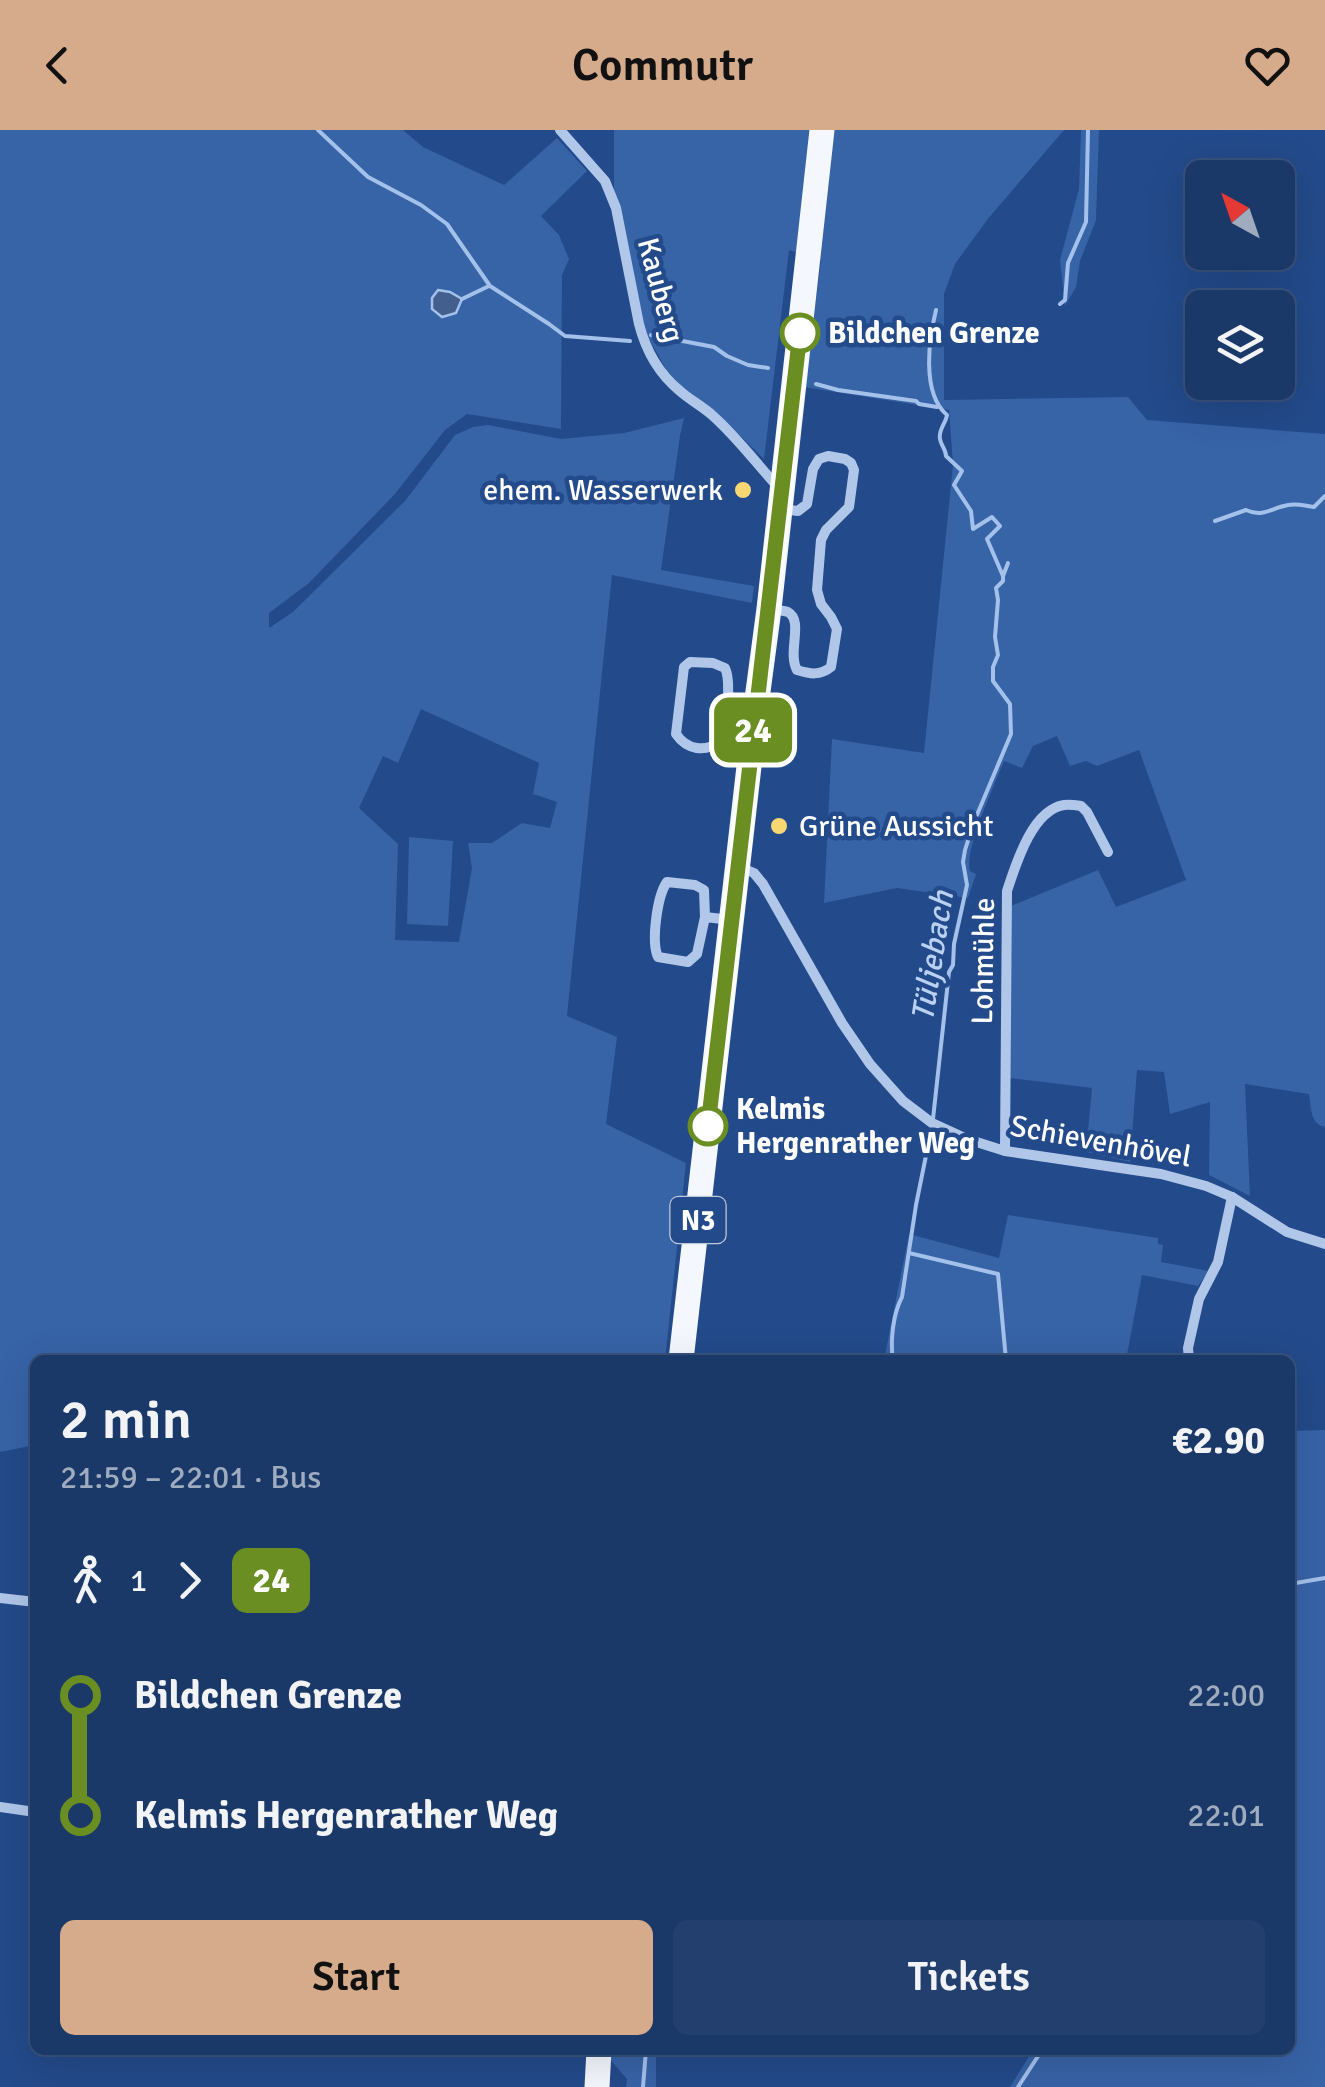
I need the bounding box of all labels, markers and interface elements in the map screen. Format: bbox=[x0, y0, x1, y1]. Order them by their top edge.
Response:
icon: back bbox=[30, 38, 85, 93]
text: Commutr bbox=[572, 38, 753, 93]
icon: heart bbox=[1240, 38, 1295, 93]
north arrow bbox=[1185, 160, 1295, 270]
map controls bbox=[1185, 160, 1295, 400]
street label: Kauberg bbox=[629, 234, 692, 347]
button: layers bbox=[1185, 290, 1295, 400]
marker: Bildchen Grenze bbox=[781, 314, 819, 352]
place label: Bildchen Grenze bbox=[828, 315, 1040, 352]
place label: ehem. Wasserwerk bbox=[483, 472, 723, 509]
marker: ehem. Wasserwerk bbox=[732, 479, 754, 501]
line badge: 24 bbox=[708, 698, 798, 762]
text: 24 bbox=[734, 709, 772, 752]
place label: Grüne Aussicht bbox=[799, 808, 994, 845]
marker: Grüne Aussicht bbox=[768, 815, 790, 837]
water label: Tüljebach bbox=[903, 887, 962, 1024]
street label: Lohmühle bbox=[964, 897, 1003, 1025]
place label: Kelmis Hergenrather Weg bbox=[736, 1091, 975, 1162]
marker: Kelmis Hergenrather Weg bbox=[689, 1107, 727, 1145]
street label: Schievenhövel bbox=[1007, 1107, 1194, 1176]
road number: N3 bbox=[670, 1197, 726, 1243]
text: 2 min bbox=[60, 1386, 192, 1454]
text: €2.90 bbox=[1172, 1417, 1265, 1464]
text: 21:59 – 22:01 · Bus bbox=[60, 1458, 321, 1497]
icon: walk bbox=[60, 1553, 115, 1608]
icon: forward bbox=[162, 1553, 217, 1608]
text: 24 bbox=[252, 1559, 290, 1602]
text: 1 bbox=[130, 1561, 147, 1600]
text: Bildchen Grenze bbox=[134, 1672, 402, 1719]
text: 22:00 bbox=[1187, 1676, 1265, 1715]
text: Kelmis Hergenrather Weg bbox=[134, 1792, 558, 1839]
text: 22:01 bbox=[1187, 1796, 1265, 1835]
button: Start bbox=[60, 1920, 653, 2035]
button: Tickets bbox=[673, 1920, 1265, 2035]

